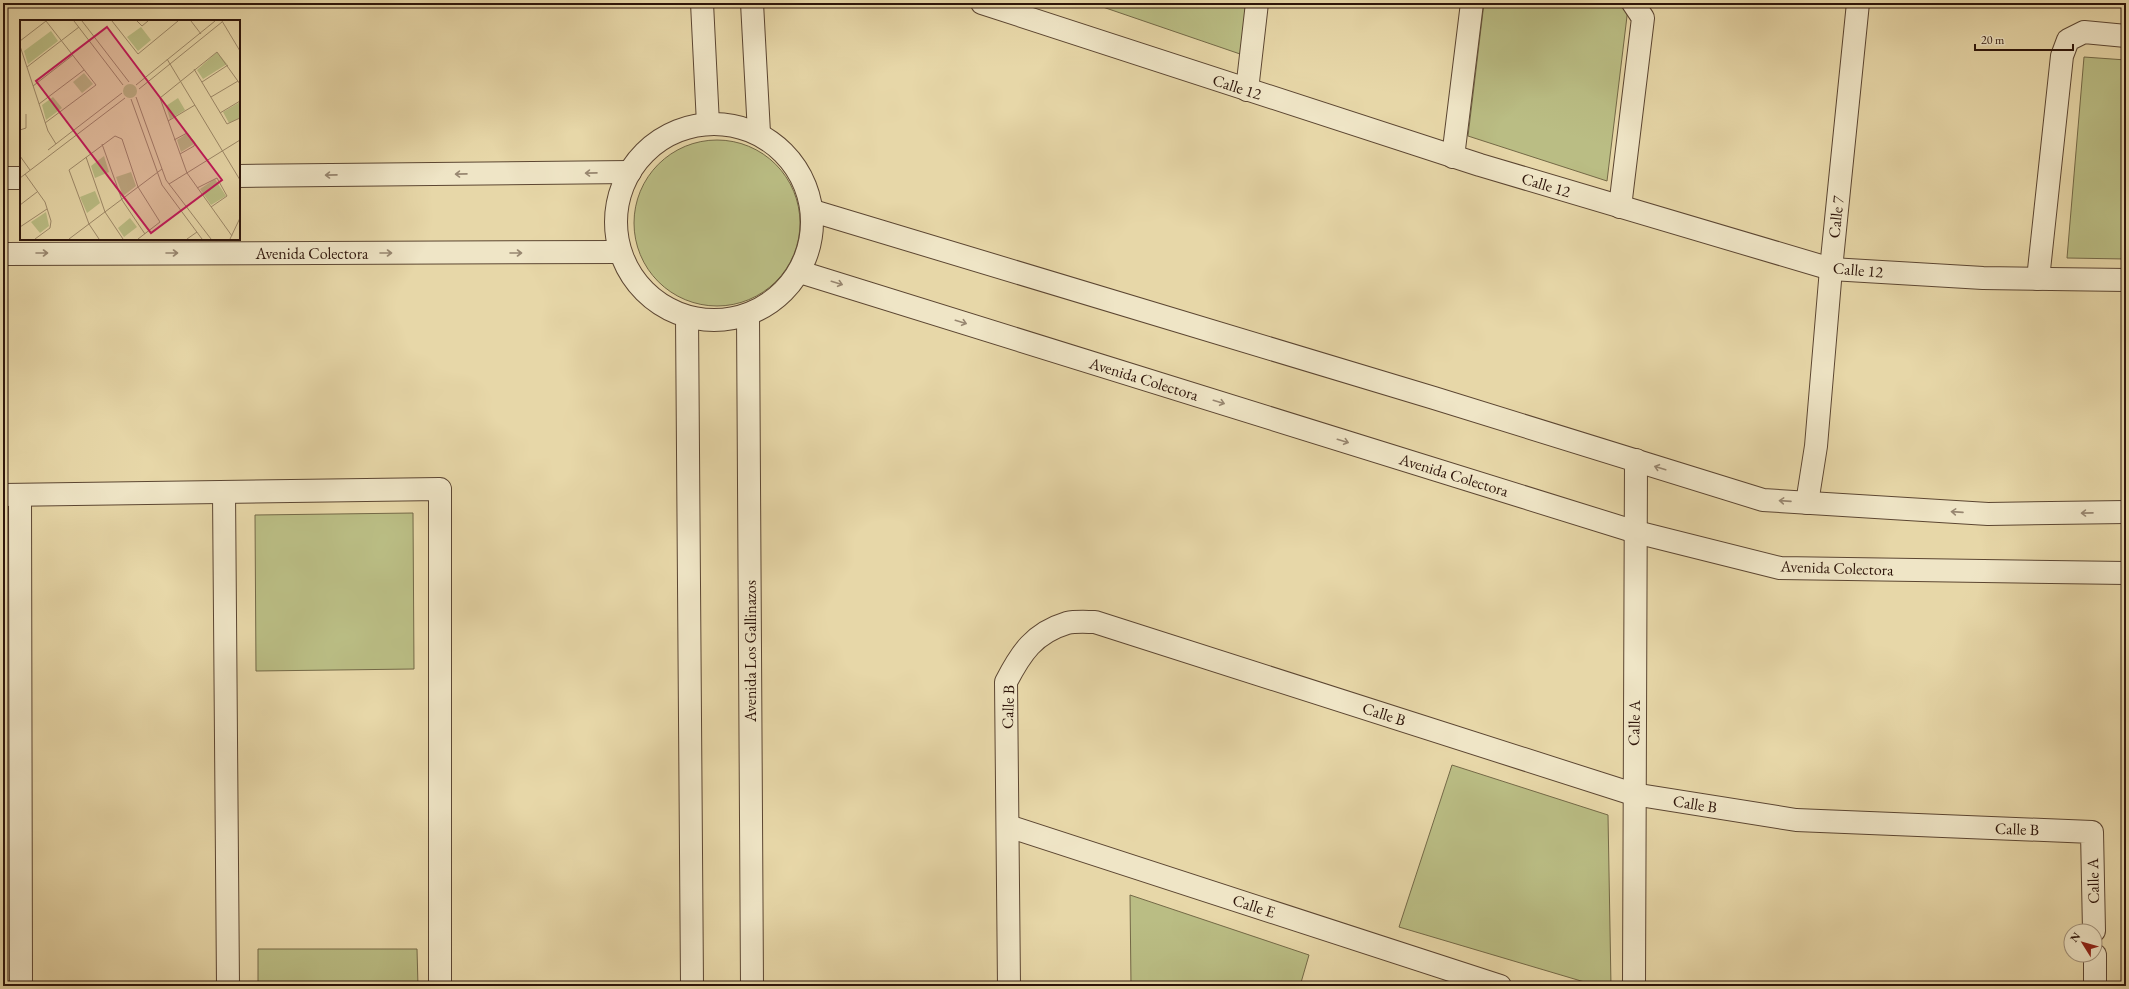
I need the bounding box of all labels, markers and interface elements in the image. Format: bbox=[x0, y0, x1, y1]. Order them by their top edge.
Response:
inset map bbox=[20, 20, 240, 240]
scale bar bbox=[1975, 26, 2073, 52]
text: 20 m bbox=[1981, 32, 2005, 48]
street label: Calle 12 bbox=[1210, 69, 1264, 105]
street label: Calle 12 bbox=[1519, 168, 1573, 202]
one-way arrow bbox=[585, 169, 598, 177]
one-way arrow bbox=[455, 170, 468, 178]
one-way arrow bbox=[325, 171, 338, 179]
street label: Calle 7 bbox=[1823, 194, 1849, 239]
street label: Avenida Colectora bbox=[255, 243, 369, 264]
one-way arrow bbox=[35, 249, 48, 257]
one-way arrow bbox=[165, 249, 178, 257]
one-way arrow bbox=[379, 249, 392, 257]
one-way arrow bbox=[509, 249, 522, 257]
street label: Calle 12 bbox=[1832, 257, 1884, 283]
one-way arrow bbox=[830, 280, 843, 287]
one-way arrow bbox=[954, 319, 967, 326]
street label: Avenida Colectora bbox=[1086, 352, 1202, 406]
one-way arrow bbox=[1212, 399, 1225, 406]
one-way arrow bbox=[1336, 438, 1349, 445]
street label: Avenida Colectora bbox=[1396, 448, 1512, 502]
one-way arrow bbox=[1654, 464, 1667, 471]
one-way arrow bbox=[1779, 498, 1792, 505]
one-way arrow bbox=[1951, 509, 1964, 516]
one-way arrow bbox=[2081, 509, 2094, 516]
street label: Avenida Colectora bbox=[1779, 555, 1894, 580]
street label: Avenida Los Gallinazos bbox=[740, 580, 761, 723]
street label: Calle B bbox=[997, 685, 1019, 729]
street label: Calle B bbox=[1360, 697, 1408, 731]
street label: Calle A bbox=[1623, 699, 1645, 746]
street label: Calle B bbox=[1671, 790, 1719, 818]
street label: Calle B bbox=[1995, 818, 2039, 840]
street label: Calle A bbox=[2082, 857, 2104, 904]
street label: Calle E bbox=[1230, 889, 1278, 923]
north arrow bbox=[2063, 923, 2103, 963]
text: N bbox=[2067, 929, 2083, 945]

